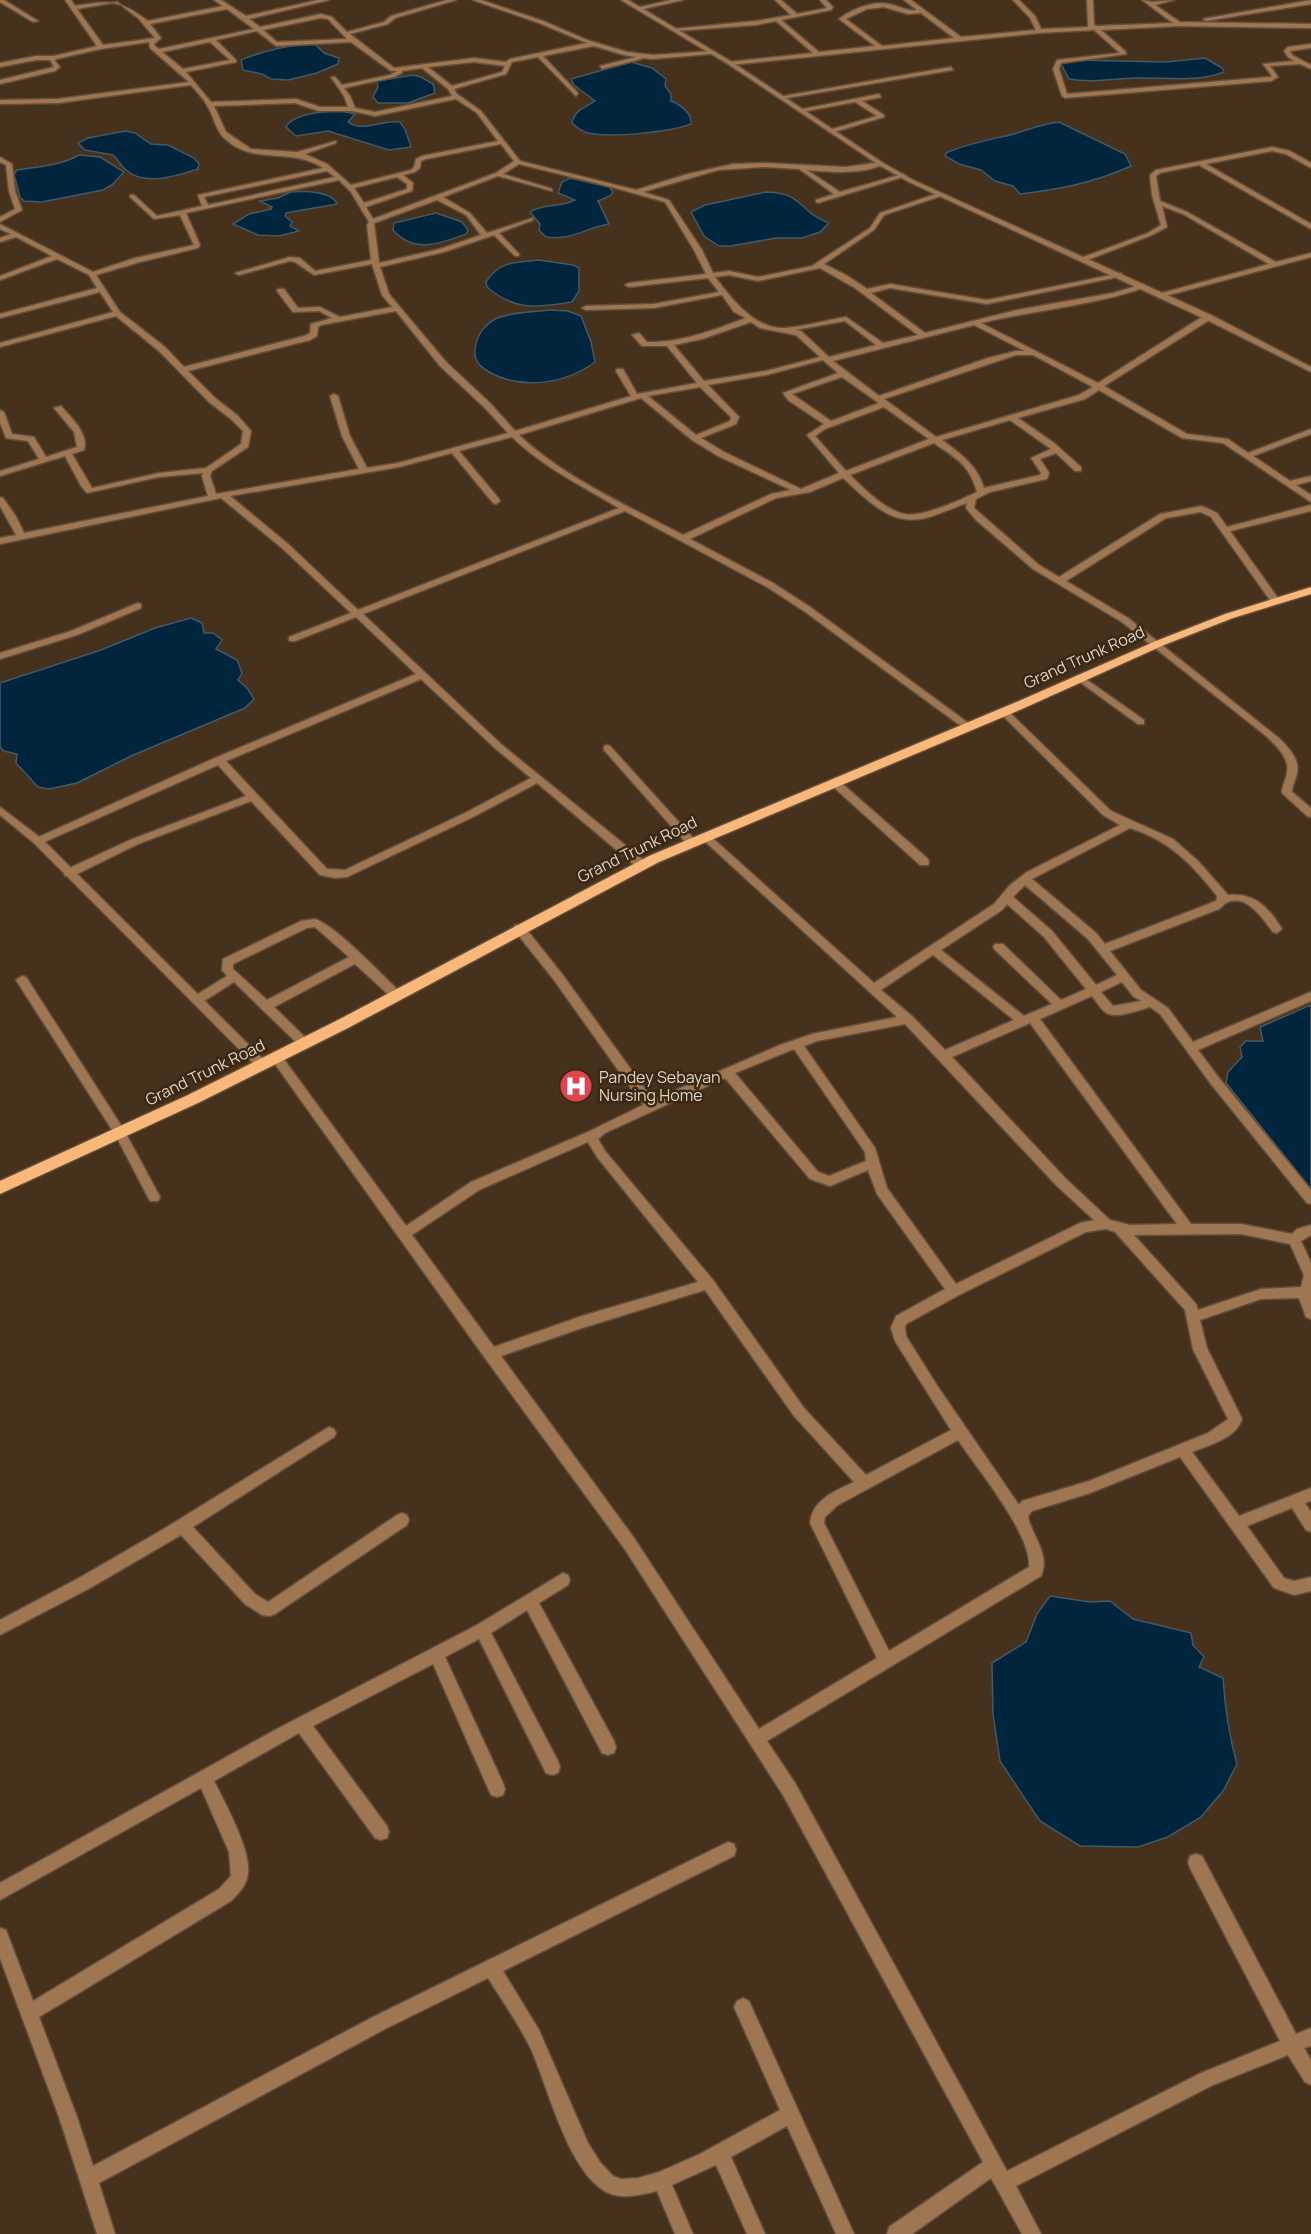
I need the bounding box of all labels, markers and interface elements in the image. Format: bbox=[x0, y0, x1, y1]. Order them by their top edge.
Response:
street label: Grand Trunk Road bbox=[1020, 620, 1148, 694]
street label: Grand Trunk Road bbox=[574, 811, 700, 887]
street label: Grand Trunk Road bbox=[142, 1034, 268, 1110]
place label: Pandey Sebayan Nursing Home bbox=[599, 1066, 721, 1106]
hospital icon: Pandey Sebayan Nursing Home bbox=[558, 1068, 594, 1104]

